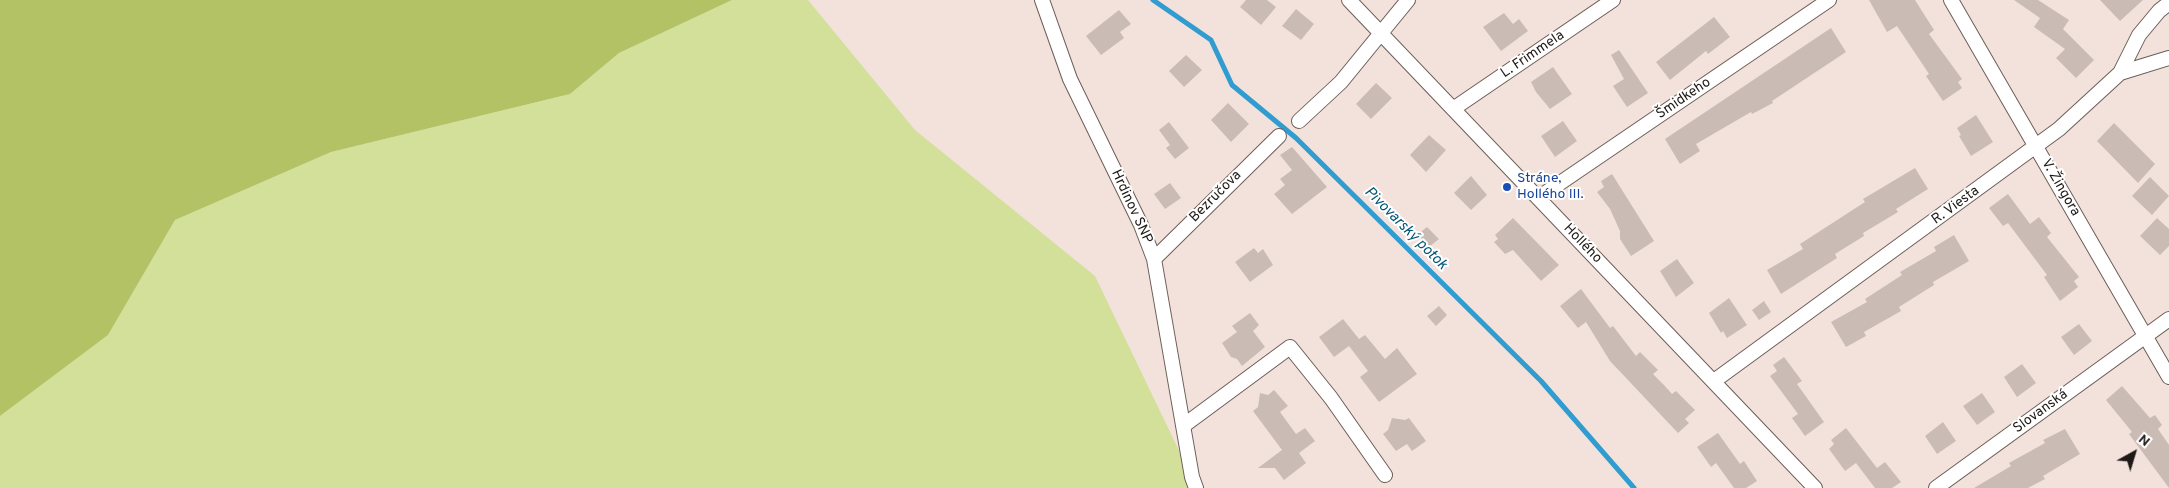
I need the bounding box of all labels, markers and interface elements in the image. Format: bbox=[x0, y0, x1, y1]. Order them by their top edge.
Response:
street label: L. Frimmela bbox=[1498, 28, 1568, 82]
street label: Šmidkeho bbox=[1654, 75, 1714, 123]
street label: V. Žingora bbox=[2037, 156, 2083, 220]
street label: Hrdinov SNP bbox=[1107, 167, 1155, 247]
street label: Bezručova bbox=[1187, 168, 1245, 226]
place label: Stráne, Hollého III. bbox=[1517, 171, 1584, 203]
marker: Stráne, Hollého III. bbox=[1501, 181, 1513, 193]
street label: R. Viesta bbox=[1929, 183, 1983, 229]
water label: Pivovarský potok bbox=[1360, 184, 1450, 274]
street label: Hollého bbox=[1559, 221, 1605, 267]
street label: Slovanská bbox=[2010, 387, 2072, 437]
north arrow bbox=[2109, 428, 2159, 478]
text: N bbox=[2134, 431, 2153, 451]

